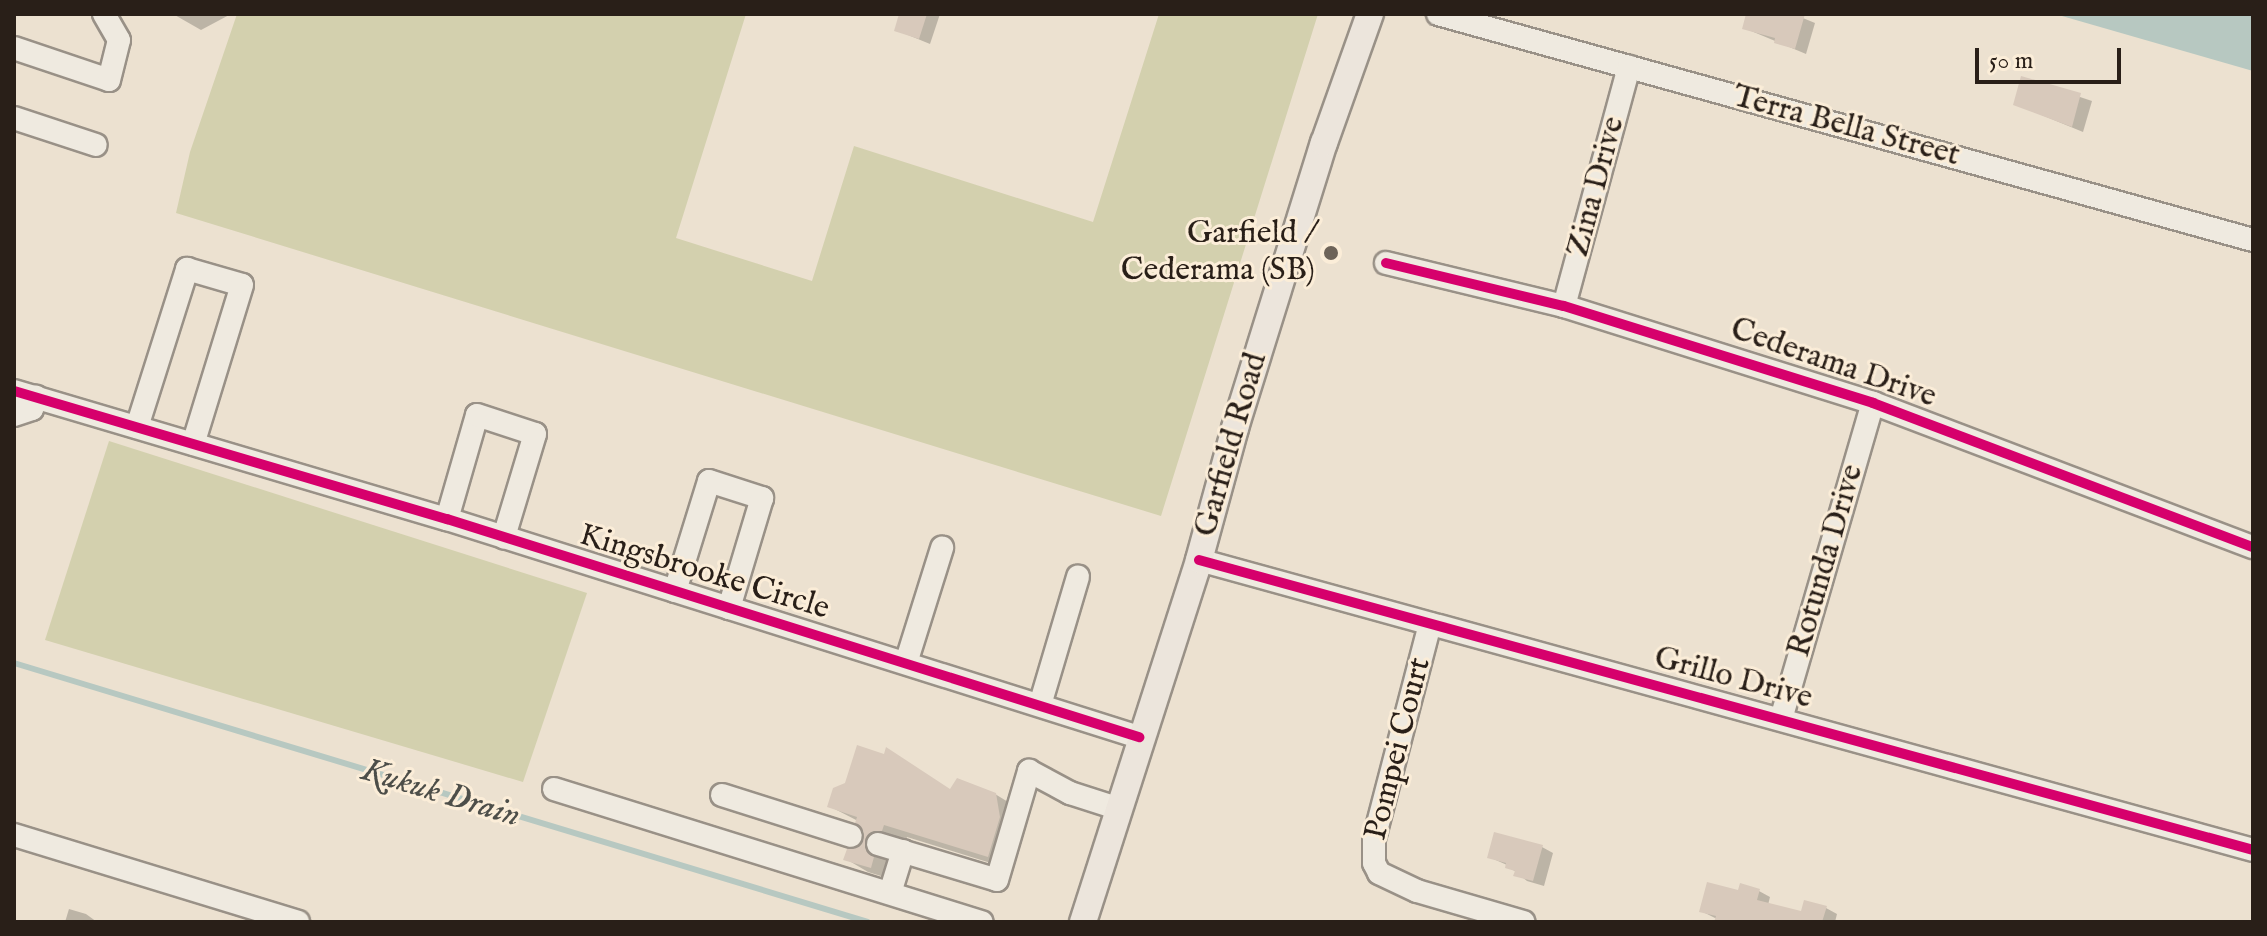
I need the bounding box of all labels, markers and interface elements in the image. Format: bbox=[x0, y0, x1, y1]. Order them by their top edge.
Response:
scale bar bbox=[1979, 32, 2125, 82]
text: 50 m bbox=[1989, 46, 2033, 77]
street label: Terra Bella Street bbox=[1728, 78, 1964, 176]
street label: Zina Drive bbox=[1560, 113, 1634, 261]
place label: Garfield / Cederama (SB) bbox=[1121, 216, 1315, 291]
marker: Garfield / Cederama (SB) bbox=[1322, 244, 1340, 262]
street label: Cederama Drive bbox=[1725, 311, 1941, 417]
street label: Garfield Road bbox=[1187, 349, 1277, 541]
street label: Rotunda Drive bbox=[1781, 460, 1873, 662]
street label: Kingsbrooke Circle bbox=[574, 517, 834, 629]
street label: Grillo Drive bbox=[1650, 640, 1816, 718]
street label: Pompei Court bbox=[1358, 654, 1440, 844]
water label: Kukuk Drain bbox=[357, 750, 525, 836]

